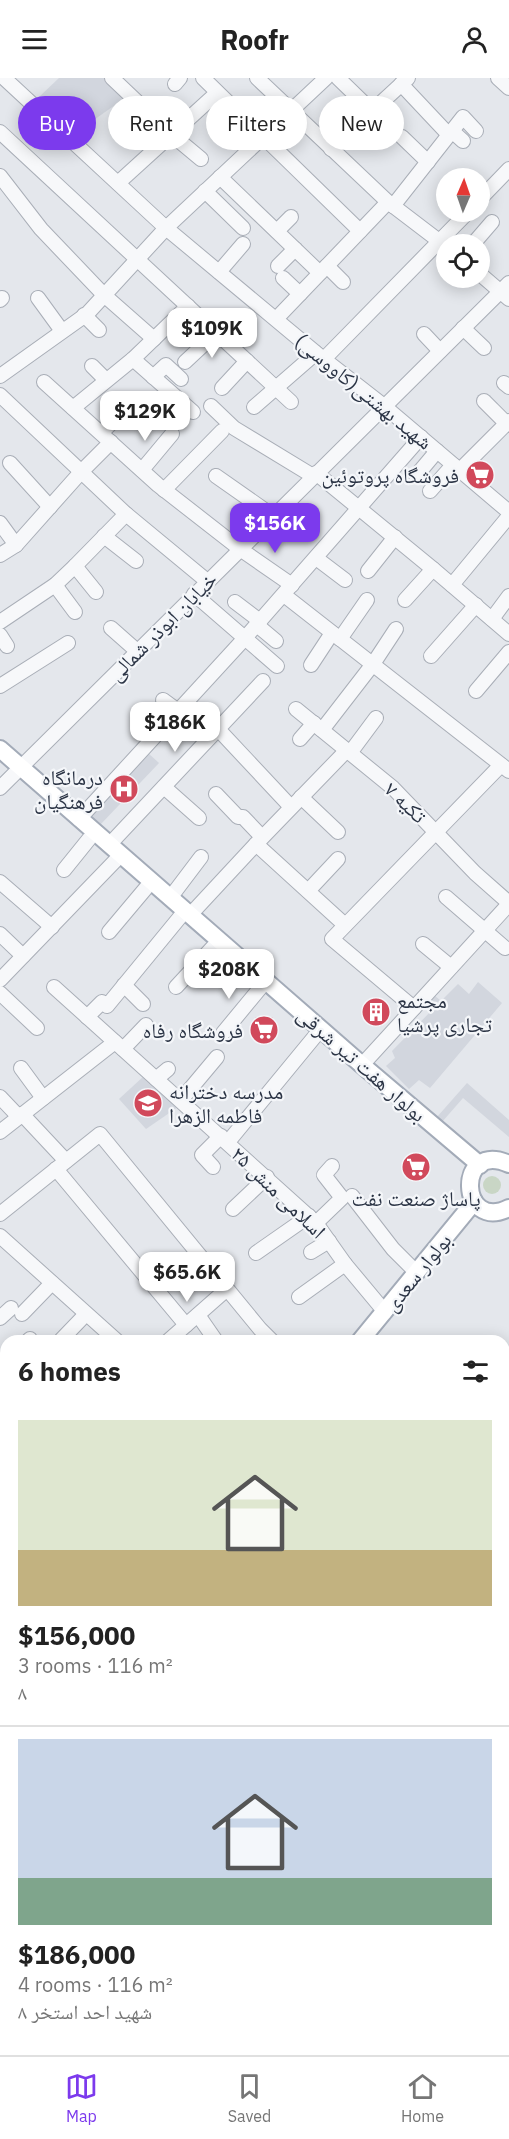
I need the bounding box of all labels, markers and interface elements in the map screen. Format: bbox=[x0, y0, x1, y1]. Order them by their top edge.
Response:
text: Roofr bbox=[220, 22, 289, 57]
icon: menu bbox=[18, 23, 51, 56]
icon: person bbox=[458, 23, 491, 56]
chip: Buy bbox=[18, 96, 96, 150]
chip: Rent bbox=[108, 96, 194, 150]
chip: Filters bbox=[206, 96, 307, 150]
chip: New bbox=[319, 96, 404, 150]
north arrow bbox=[436, 168, 490, 222]
map controls bbox=[436, 168, 490, 288]
button: locate bbox=[436, 234, 490, 288]
pin: $109K bbox=[170, 308, 254, 359]
text: $109K bbox=[181, 314, 243, 341]
street label: شهید بهشتی(کاووسی) bbox=[289, 327, 439, 455]
pin: $129K bbox=[103, 391, 187, 442]
text: $129K bbox=[114, 397, 176, 424]
supermarket icon: فروشگاه پروتوئین bbox=[464, 459, 496, 491]
place label: فروشگاه پروتوئین bbox=[321, 461, 459, 489]
pin: $156K bbox=[233, 503, 317, 554]
text: $156K bbox=[244, 509, 306, 536]
street label: خیابان ابوذر شمالی bbox=[101, 565, 223, 687]
pin: $186K bbox=[133, 702, 217, 753]
text: $186K bbox=[144, 708, 206, 735]
place label: درمانگاه فرهنگیان bbox=[34, 763, 103, 815]
hospital icon: درمانگاه فرهنگیان bbox=[108, 773, 140, 805]
street label: تکیه ۷ bbox=[379, 775, 433, 829]
pin: $208K bbox=[187, 949, 271, 1000]
text: $208K bbox=[198, 955, 260, 982]
place label: مجتمع تجاری پرشیا bbox=[397, 986, 492, 1038]
building icon: مجتمع تجاری پرشیا bbox=[360, 996, 392, 1028]
street label: بولوار هفت تیر شرقی bbox=[291, 1000, 433, 1128]
supermarket icon: فروشگاه رفاه bbox=[248, 1014, 280, 1046]
place label: فروشگاه رفاه bbox=[143, 1016, 243, 1044]
place label: مدرسه دخترانه فاطمه الزهرا bbox=[169, 1077, 283, 1129]
school or university icon: مدرسه دخترانه فاطمه الزهرا bbox=[132, 1087, 164, 1119]
street label: اسلامی منش ۲۵ bbox=[226, 1140, 332, 1244]
supermarket icon: پاساژ صنعت نفت bbox=[400, 1151, 432, 1183]
place label: پاساژ صنعت نفت bbox=[351, 1184, 481, 1212]
street label: بولوار سعدی bbox=[377, 1227, 457, 1317]
pin: $65.6K bbox=[138, 1252, 236, 1303]
text: $65.6K bbox=[153, 1258, 221, 1285]
text: 6 homes bbox=[18, 1354, 121, 1388]
icon: filters bbox=[459, 1355, 492, 1388]
icon: home bbox=[201, 1459, 309, 1567]
text: $156,000 bbox=[18, 1618, 135, 1652]
text: 3 rooms · 116 m² bbox=[18, 1652, 173, 1679]
text: ۸ bbox=[18, 1679, 27, 1706]
icon: home bbox=[201, 1778, 309, 1886]
text: $186,000 bbox=[18, 1937, 135, 1971]
text: 4 rooms · 116 m² bbox=[18, 1971, 173, 1998]
text: شهید احد استخر ۸ bbox=[18, 1998, 152, 2025]
tab: Map bbox=[65, 2070, 98, 2126]
tab: Saved bbox=[228, 2070, 271, 2126]
tab: Home bbox=[401, 2070, 444, 2126]

